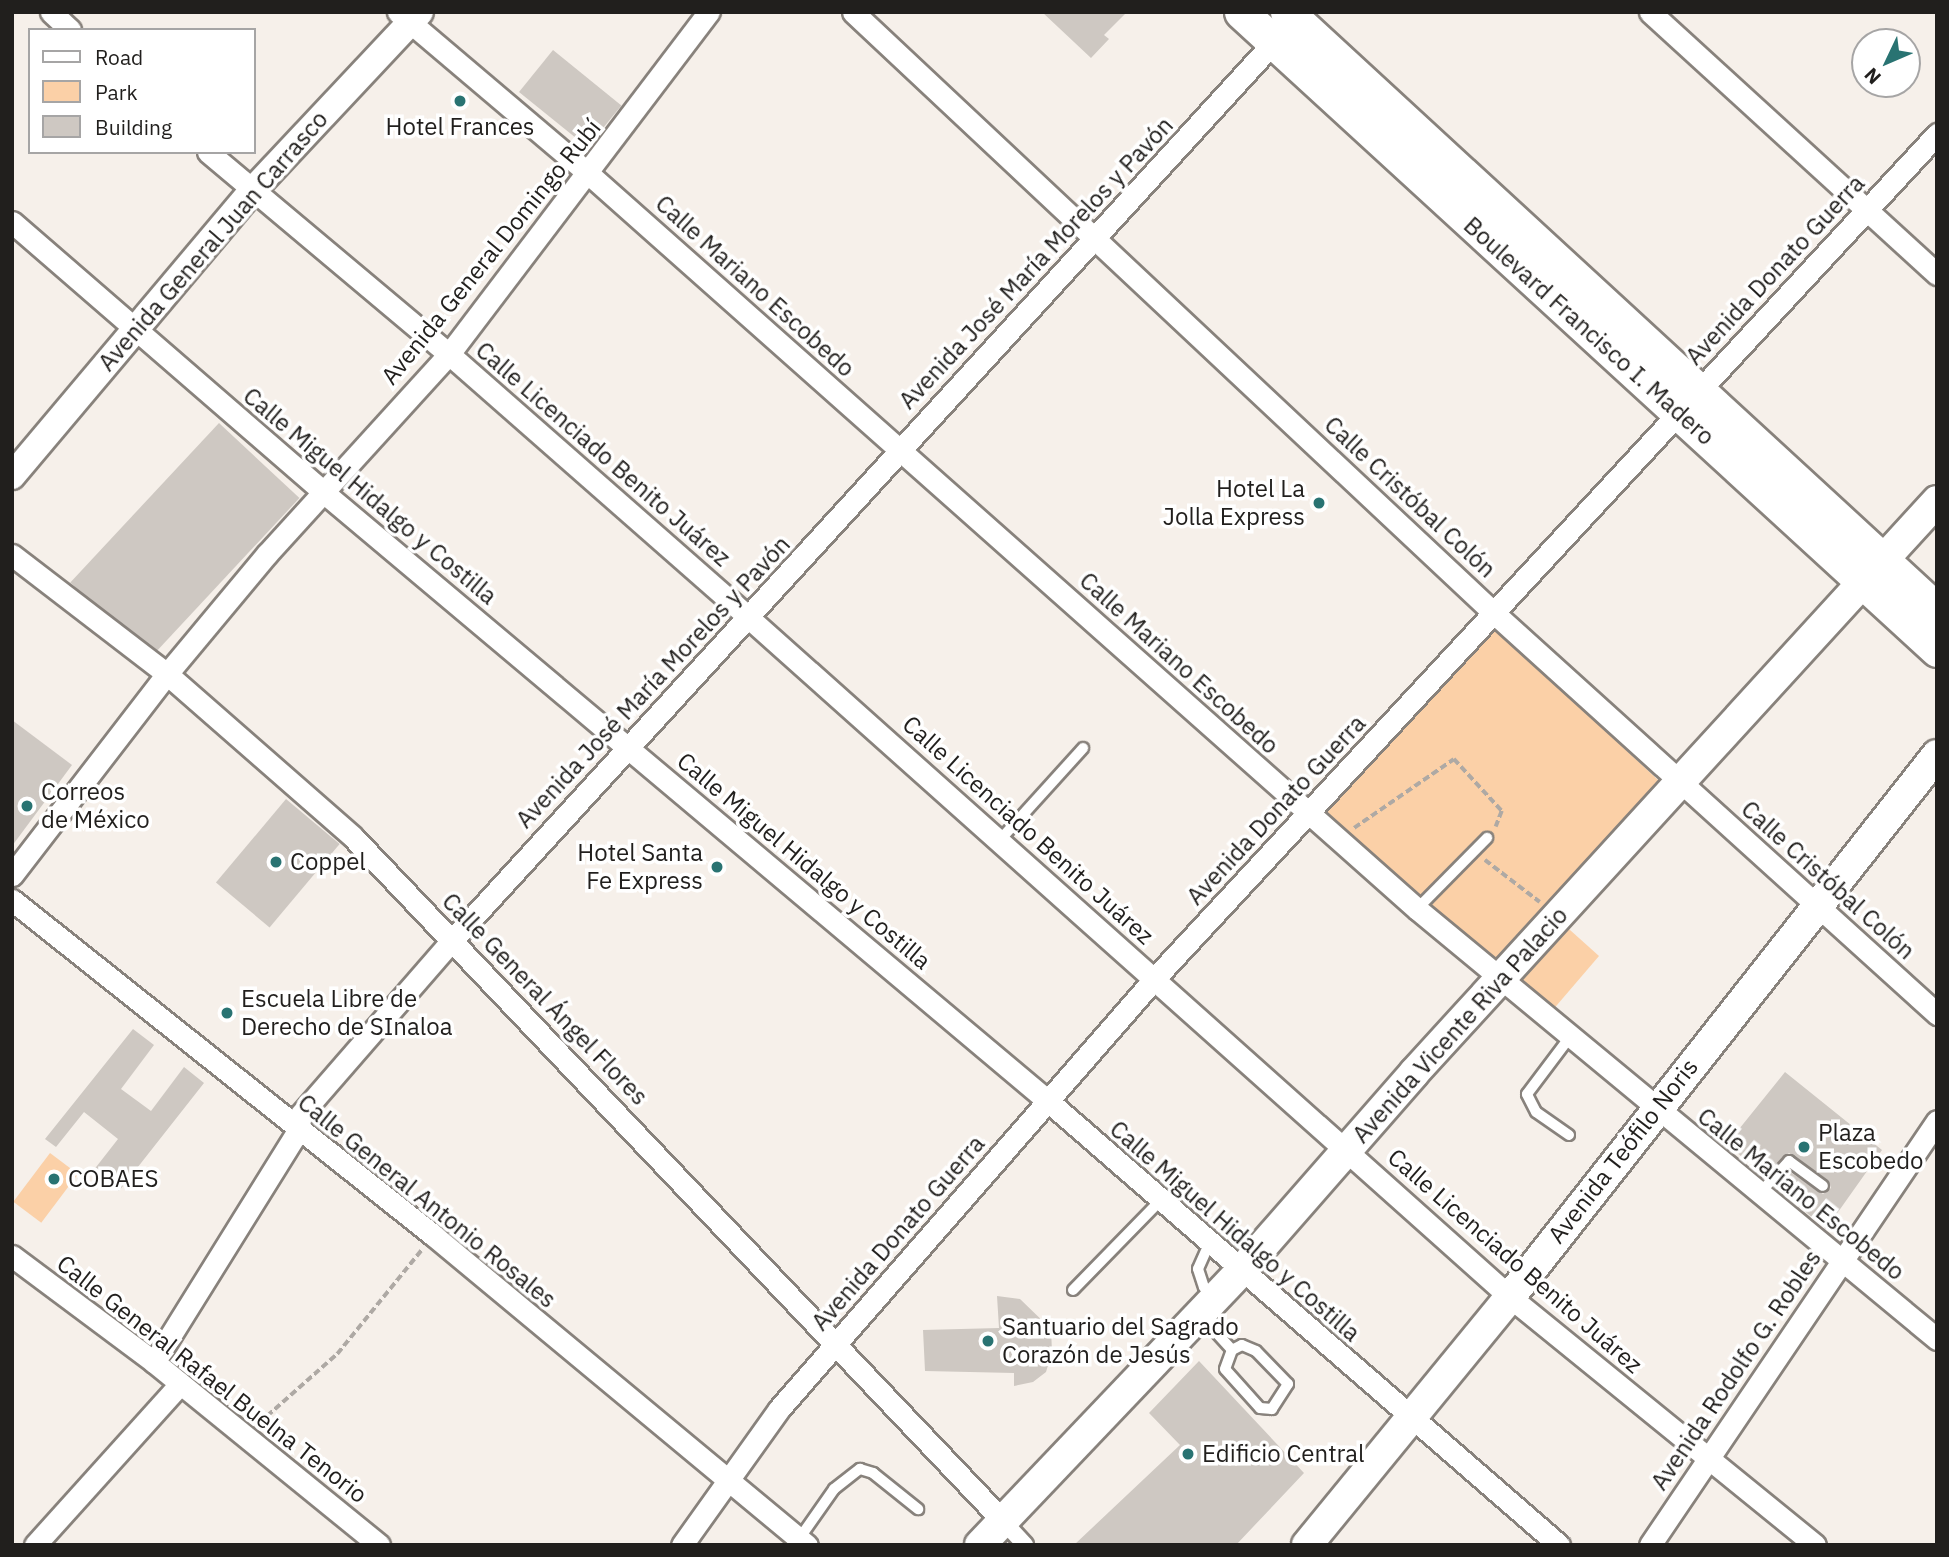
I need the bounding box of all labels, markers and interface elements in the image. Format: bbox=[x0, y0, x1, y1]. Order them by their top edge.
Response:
legend bbox=[28, 28, 256, 154]
north arrow bbox=[1851, 28, 1921, 98]
text: Road bbox=[95, 43, 143, 71]
text: N bbox=[1859, 63, 1886, 89]
text: Park bbox=[95, 78, 138, 106]
marker: Hotel Frances bbox=[452, 93, 468, 109]
street label: Avenida General Juan Carrasco bbox=[92, 105, 334, 377]
street label: Avenida José María Morelos y Pavón bbox=[893, 111, 1179, 415]
text: Building bbox=[95, 113, 172, 141]
place label: Hotel Frances bbox=[386, 113, 534, 141]
street label: Avenida General Domingo Rubí bbox=[375, 114, 607, 390]
street label: Avenida Donato Guerra bbox=[1680, 169, 1870, 371]
street label: Calle Mariano Escobedo bbox=[650, 189, 860, 383]
street label: Boulevard Francisco I. Madero bbox=[1458, 211, 1720, 451]
street label: Calle Licenciado Benito Juárez bbox=[470, 336, 736, 572]
street label: Calle Miguel Hidalgo y Costilla bbox=[237, 381, 503, 611]
street label: Calle Cristóbal Colón bbox=[1318, 410, 1502, 584]
place label: Hotel La Jolla Express bbox=[1163, 475, 1305, 531]
marker: Hotel La Jolla Express bbox=[1311, 495, 1327, 511]
street label: Avenida José María Morelos y Pavón bbox=[510, 530, 796, 834]
street label: Calle Mariano Escobedo bbox=[1074, 566, 1284, 760]
street label: Avenida Donato Guerra bbox=[1181, 709, 1371, 911]
street label: Calle Licenciado Benito Juárez bbox=[897, 710, 1159, 950]
street label: Calle Miguel Hidalgo y Costilla bbox=[671, 746, 937, 976]
place label: Correos de México bbox=[41, 778, 150, 834]
street label: Calle Cristóbal Colón bbox=[1735, 795, 1921, 965]
marker: Correos de México bbox=[19, 798, 35, 814]
place label: Hotel Santa Fe Express bbox=[577, 839, 703, 895]
place label: Coppel bbox=[290, 848, 366, 876]
marker: Coppel bbox=[268, 854, 284, 870]
marker: Hotel Santa Fe Express bbox=[709, 859, 725, 875]
street label: Calle General Ángel Flores bbox=[436, 887, 654, 1111]
street label: Avenida Vicente Riva Palacio bbox=[1346, 901, 1574, 1149]
place label: Escuela Libre de Derecho de SInaloa bbox=[241, 985, 452, 1041]
marker: Escuela Libre de Derecho de SInaloa bbox=[219, 1005, 235, 1021]
street label: Avenida Teófilo Noris bbox=[1542, 1053, 1704, 1249]
street label: Calle General Antonio Rosales bbox=[292, 1088, 562, 1314]
street label: Calle Mariano Escobedo bbox=[1692, 1102, 1910, 1286]
street label: Calle Miguel Hidalgo y Costilla bbox=[1104, 1114, 1366, 1348]
place label: Plaza Escobedo bbox=[1818, 1119, 1924, 1175]
street label: Avenida Donato Guerra bbox=[805, 1130, 991, 1336]
marker: Plaza Escobedo bbox=[1796, 1139, 1812, 1155]
street label: Calle Licenciado Benito Juárez bbox=[1382, 1143, 1648, 1379]
place label: COBAES bbox=[68, 1165, 158, 1193]
marker: COBAES bbox=[46, 1171, 62, 1187]
street label: Avenida Rodolfo G. Robles bbox=[1645, 1244, 1827, 1496]
street label: Calle General Rafael Buelna Tenorio bbox=[51, 1249, 373, 1509]
place label: Santuario del Sagrado Corazón de Jesús bbox=[1002, 1313, 1239, 1369]
marker: Santuario del Sagrado Corazón de Jesús bbox=[980, 1333, 996, 1349]
place label: Edificio Central bbox=[1202, 1440, 1365, 1468]
marker: Edificio Central bbox=[1180, 1446, 1196, 1462]

